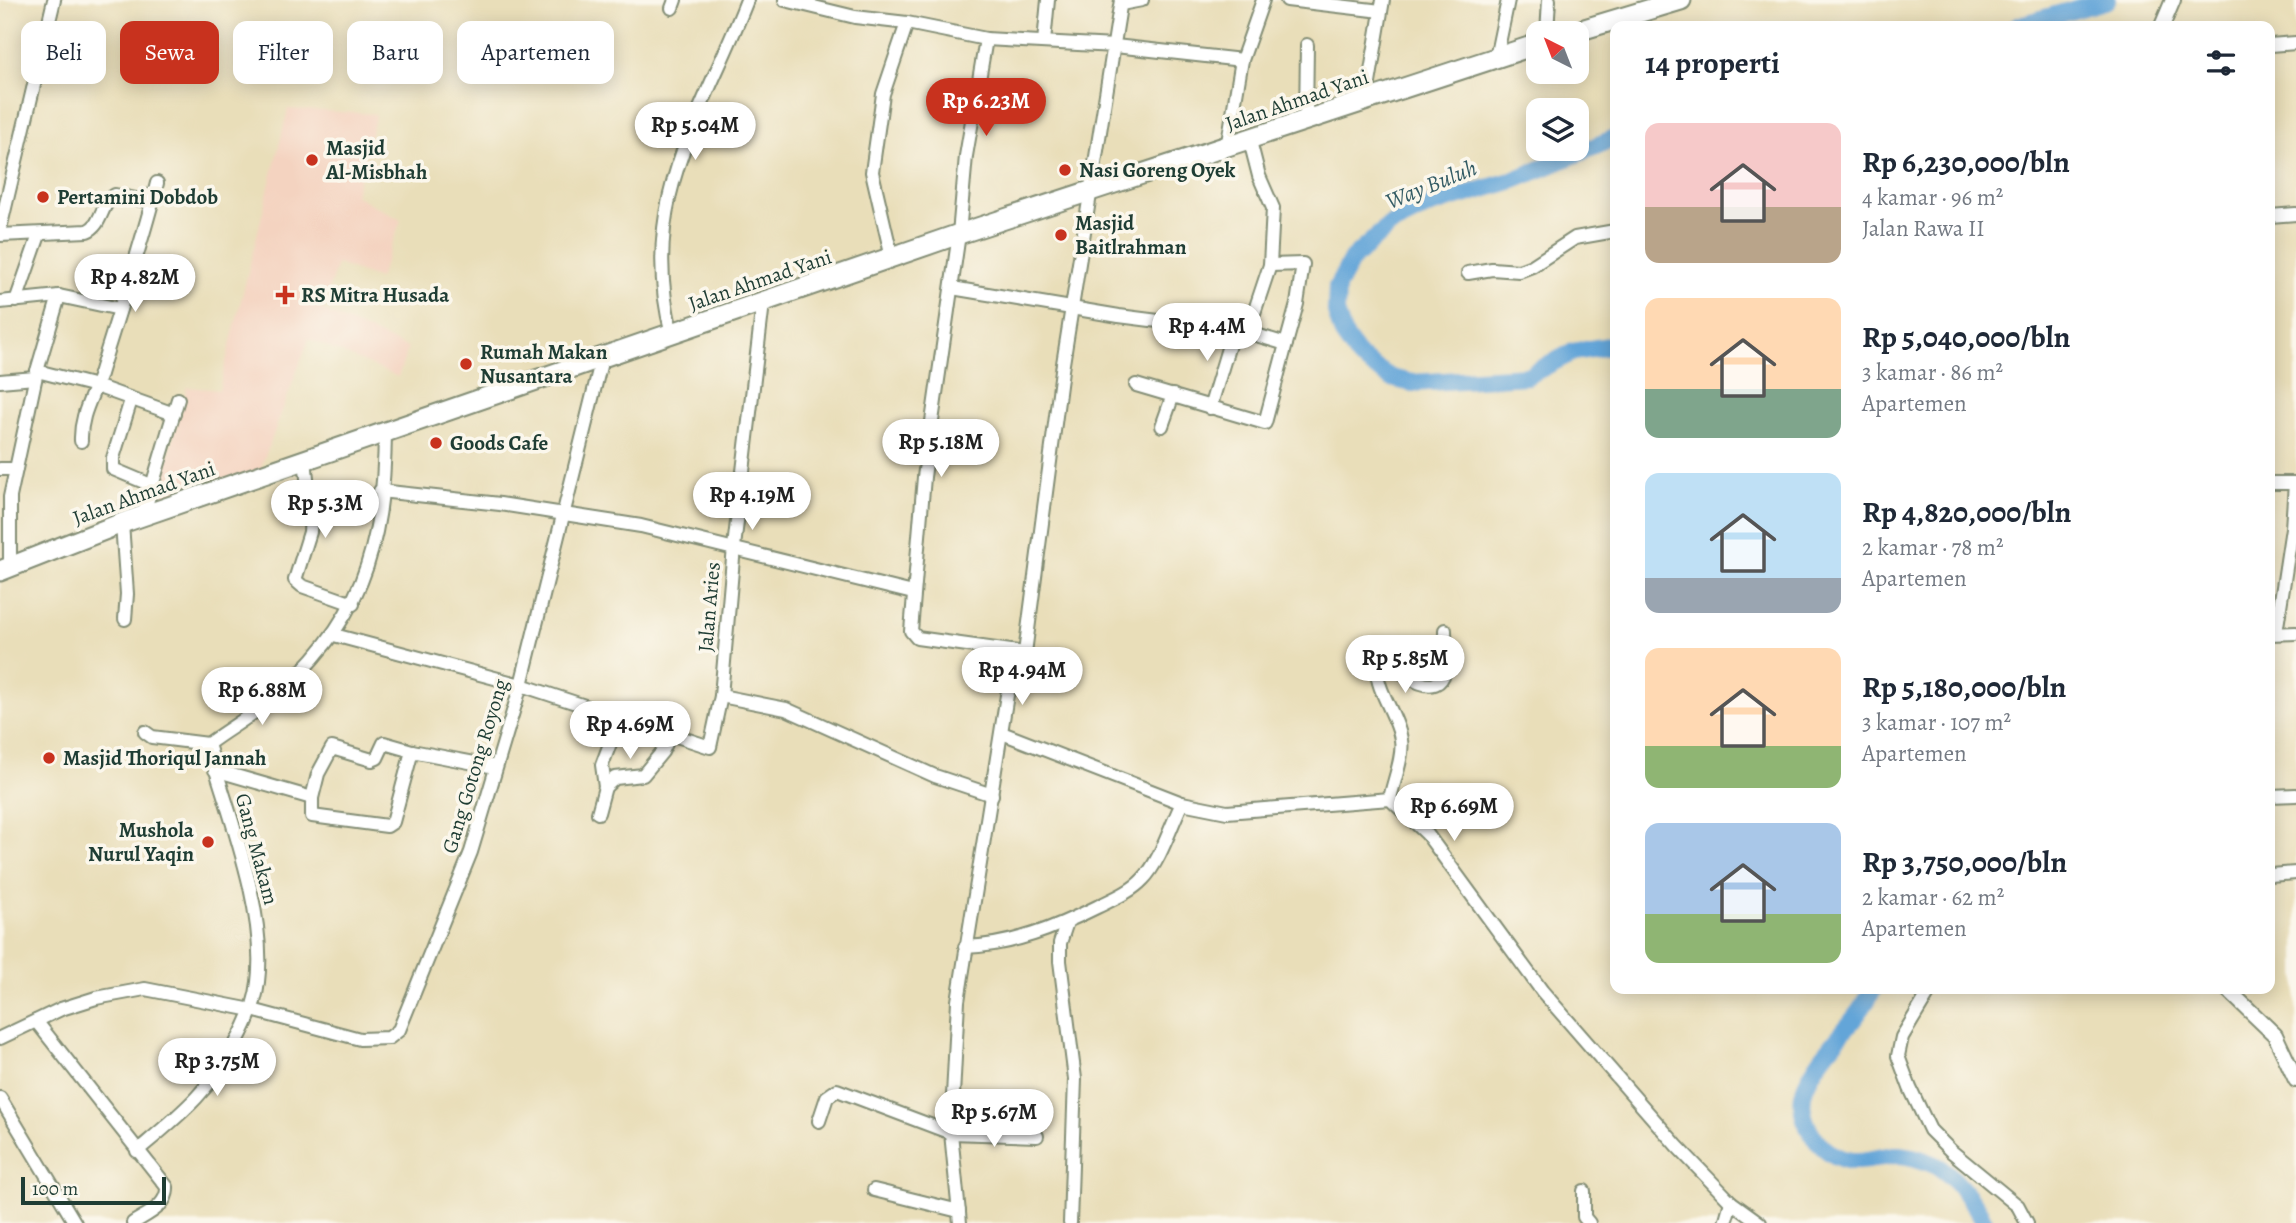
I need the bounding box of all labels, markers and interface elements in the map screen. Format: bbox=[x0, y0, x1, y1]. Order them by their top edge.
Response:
chip: Beli bbox=[21, 21, 106, 84]
chip: Sewa bbox=[120, 21, 219, 84]
chip: Filter bbox=[233, 21, 333, 84]
chip: Baru bbox=[347, 21, 443, 84]
chip: Apartemen bbox=[457, 21, 614, 84]
north arrow bbox=[1526, 21, 1589, 84]
map controls bbox=[1526, 21, 1589, 161]
text: 14 properti bbox=[1645, 43, 1780, 83]
icon: filters bbox=[2202, 44, 2240, 82]
street label: Jalan Ahmad Yani bbox=[1222, 62, 1372, 138]
pin: Rp 6.23M bbox=[914, 78, 1058, 138]
text: Rp 6.23M bbox=[942, 85, 1030, 116]
button: layers bbox=[1526, 98, 1589, 161]
pin: Rp 5.04M bbox=[623, 102, 767, 162]
text: Rp 5.04M bbox=[651, 109, 739, 140]
place label: Masjid Al-Misbhah bbox=[325, 134, 427, 186]
text: Rp 6,230,000/bln bbox=[1862, 142, 2070, 182]
icon: home bbox=[1701, 151, 1785, 235]
marker: Masjid Al-Misbhah bbox=[304, 152, 320, 168]
water label: Way Buluh bbox=[1381, 152, 1481, 217]
place label: Nasi Goreng Oyek bbox=[1079, 156, 1236, 184]
marker: Nasi Goreng Oyek bbox=[1057, 162, 1073, 178]
text: 4 kamar · 96 m² bbox=[1862, 182, 2003, 213]
place label: Pertamini Dobdob bbox=[57, 183, 218, 211]
marker: Pertamini Dobdob bbox=[35, 189, 51, 205]
place label: Masjid Baitlrahman bbox=[1075, 209, 1187, 261]
text: Jalan Rawa II bbox=[1862, 213, 1985, 244]
marker: Masjid Baitlrahman bbox=[1053, 227, 1069, 243]
street label: Jalan Ahmad Yani bbox=[685, 242, 835, 318]
pin: Rp 4.82M bbox=[63, 254, 207, 314]
text: Rp 4.82M bbox=[90, 261, 180, 292]
place label: RS Mitra Husada bbox=[301, 281, 450, 309]
marker: RS Mitra Husada bbox=[275, 285, 295, 305]
pin: Rp 4.4M bbox=[1142, 304, 1272, 363]
text: Rp 4.4M bbox=[1168, 310, 1246, 341]
text: Rp 5,040,000/bln bbox=[1862, 317, 2070, 357]
icon: home bbox=[1701, 326, 1785, 410]
place label: Rumah Makan Nusantara bbox=[480, 338, 608, 390]
marker: Rumah Makan Nusantara bbox=[458, 356, 474, 372]
text: 3 kamar · 86 m² bbox=[1862, 357, 2003, 388]
text: Apartemen bbox=[1862, 388, 1967, 419]
pin: Rp 5.18M bbox=[869, 420, 1013, 479]
text: Rp 5.18M bbox=[898, 426, 984, 457]
place label: Goods Cafe bbox=[450, 429, 549, 457]
marker: Goods Cafe bbox=[428, 435, 444, 451]
street label: Jalan Ahmad Yani bbox=[69, 454, 219, 532]
pin: Rp 4.19M bbox=[680, 472, 824, 532]
text: Rp 4.19M bbox=[709, 479, 795, 510]
pin: Rp 5.3M bbox=[260, 480, 390, 540]
text: Rp 5.3M bbox=[287, 487, 363, 518]
text: Rp 4,820,000/bln bbox=[1862, 492, 2071, 532]
icon: home bbox=[1701, 501, 1785, 585]
text: 2 kamar · 78 m² bbox=[1862, 532, 2004, 563]
street label: Jalan Aries bbox=[691, 561, 727, 653]
text: Apartemen bbox=[1862, 563, 1967, 594]
pin: Rp 5.85M bbox=[1333, 636, 1477, 695]
text: Rp 5.85M bbox=[1362, 642, 1449, 673]
pin: Rp 4.94M bbox=[950, 648, 1094, 707]
text: Rp 4.94M bbox=[978, 654, 1066, 685]
text: Rp 5,180,000/bln bbox=[1862, 667, 2066, 707]
pin: Rp 6.88M bbox=[190, 668, 334, 727]
text: Rp 6.88M bbox=[217, 674, 307, 705]
street label: Gang Gotong Royong bbox=[435, 675, 515, 857]
icon: home bbox=[1701, 676, 1785, 760]
pin: Rp 4.69M bbox=[558, 702, 702, 761]
text: 3 kamar · 107 m² bbox=[1862, 707, 2011, 738]
text: Rp 4.69M bbox=[586, 708, 674, 739]
text: Apartemen bbox=[1862, 738, 1967, 769]
place label: Masjid Thoriqul Jannah bbox=[63, 744, 266, 772]
marker: Masjid Thoriqul Jannah bbox=[41, 750, 57, 766]
pin: Rp 6.69M bbox=[1382, 784, 1526, 843]
street label: Gang Makam bbox=[229, 790, 285, 908]
text: Rp 6.69M bbox=[1410, 790, 1498, 821]
place label: Mushola Nurul Yaqin bbox=[88, 816, 195, 868]
marker: Mushola Nurul Yaqin bbox=[200, 834, 216, 850]
text: Rp 3,750,000/bln bbox=[1862, 842, 2067, 882]
icon: home bbox=[1701, 851, 1785, 935]
text: 2 kamar · 62 m² bbox=[1862, 882, 2004, 913]
text: Apartemen bbox=[1862, 913, 1967, 944]
pin: Rp 3.75M bbox=[145, 1038, 289, 1098]
text: Rp 3.75M bbox=[174, 1045, 260, 1076]
pin: Rp 5.67M bbox=[922, 1090, 1066, 1149]
text: Rp 5.67M bbox=[951, 1096, 1037, 1127]
scale bar bbox=[21, 1174, 166, 1206]
text: 100 m bbox=[32, 1176, 78, 1202]

